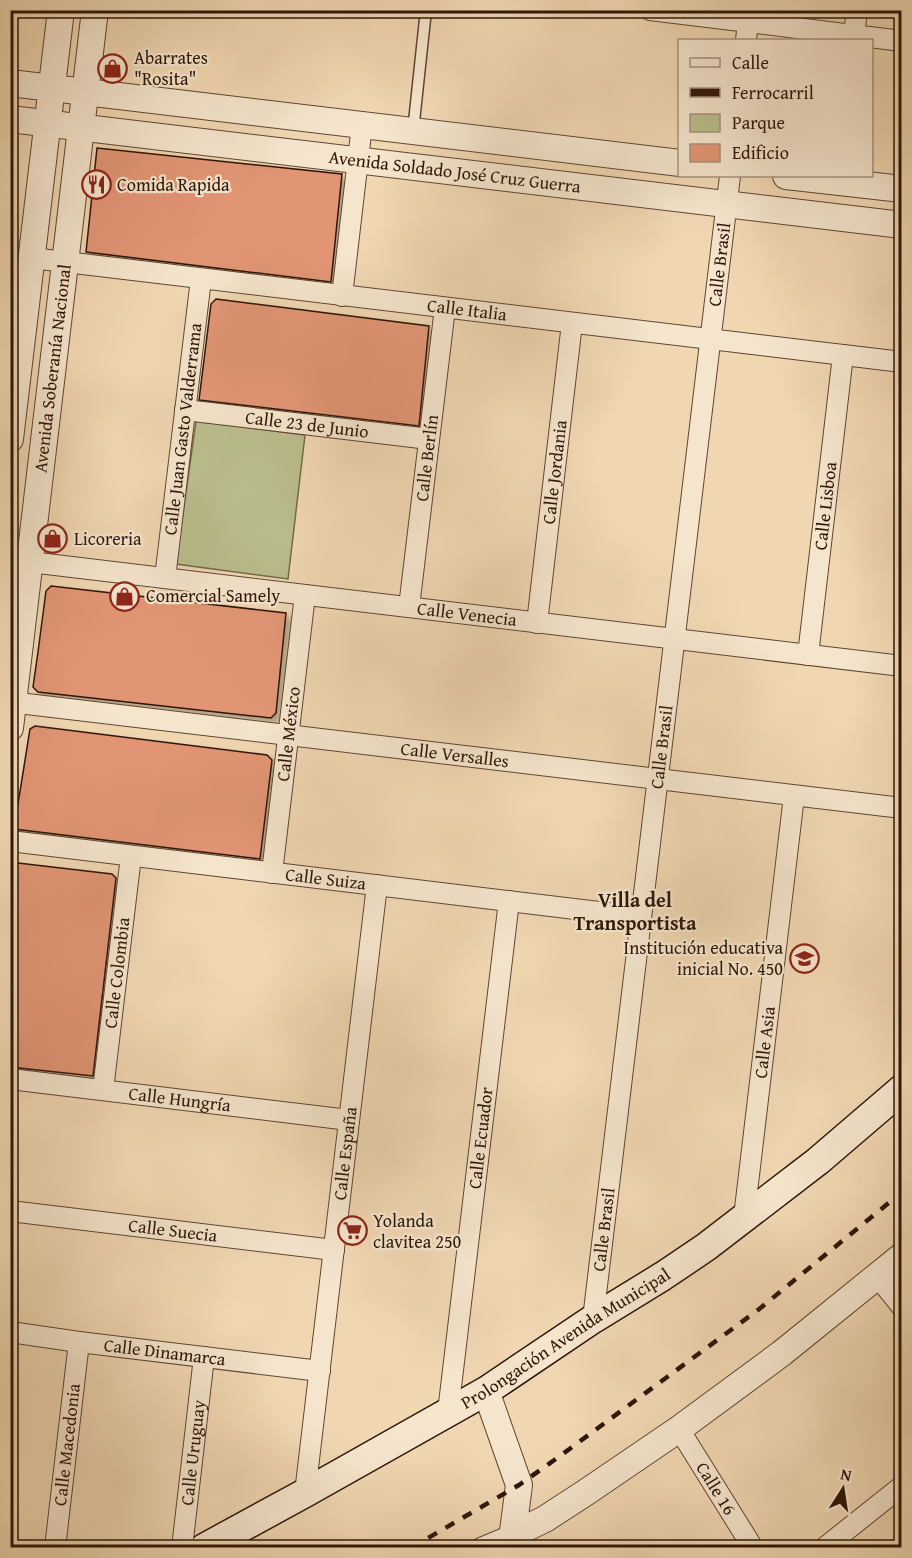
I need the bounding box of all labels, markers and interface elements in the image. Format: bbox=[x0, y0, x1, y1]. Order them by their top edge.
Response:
legend bbox=[678, 39, 873, 177]
place label: Abarrates "Rosita" bbox=[134, 44, 208, 92]
text: Calle bbox=[732, 49, 769, 76]
shop icon: Abarrates "Rosita" bbox=[97, 52, 129, 84]
text: Ferrocarril bbox=[732, 79, 814, 106]
text: Parque bbox=[732, 109, 785, 136]
text: Edificio bbox=[732, 139, 789, 166]
street label: Avenida Soldado José Cruz Guerra bbox=[327, 143, 583, 200]
restaurant icon: Comida Rapida bbox=[80, 169, 112, 201]
place label: Comida Rapida bbox=[117, 171, 230, 198]
street label: Calle Brasil bbox=[700, 221, 737, 308]
street label: Avenida Soberanía Nacional bbox=[26, 263, 78, 474]
street label: Calle Italia bbox=[426, 291, 509, 328]
street label: Calle Juan Gasto Valderrama bbox=[156, 321, 209, 537]
street label: Calle 23 de Junio bbox=[244, 403, 370, 445]
street label: Calle Berlín bbox=[408, 413, 445, 503]
street label: Calle Jordania bbox=[535, 418, 574, 526]
street label: Calle Lisboa bbox=[806, 460, 844, 552]
shop icon: Licoreria bbox=[37, 523, 69, 555]
place label: Licoreria bbox=[74, 525, 142, 552]
shop icon: Comercial Samely bbox=[109, 580, 141, 612]
place label: Comercial Samely bbox=[146, 582, 280, 609]
street label: Calle Venecia bbox=[416, 594, 519, 633]
street label: Calle México bbox=[269, 685, 307, 783]
street label: Calle Brasil bbox=[643, 704, 679, 790]
street label: Calle Versalles bbox=[399, 735, 511, 774]
street label: Calle Suiza bbox=[284, 860, 368, 897]
district label: Villa del Transportista bbox=[574, 885, 697, 937]
street label: Calle Colombia bbox=[96, 915, 137, 1030]
place label: Institución educativa inicial No. 450 bbox=[624, 934, 783, 982]
school or university icon: Institución educativa inicial No. 450 bbox=[788, 942, 820, 974]
street label: Calle Asia bbox=[747, 1004, 782, 1080]
street label: Calle Hungría bbox=[127, 1079, 233, 1119]
street label: Calle Ecuador bbox=[461, 1085, 500, 1190]
street label: Calle España bbox=[326, 1105, 364, 1202]
street label: Calle Brasil bbox=[585, 1186, 622, 1273]
place label: Yolanda clavitea 250 bbox=[373, 1207, 462, 1255]
street label: Calle Suecia bbox=[127, 1211, 219, 1249]
supermarket icon: Yolanda clavitea 250 bbox=[336, 1215, 368, 1247]
street label: Prolongación Avenida Municipal bbox=[456, 1261, 676, 1416]
street label: Calle Dinamarca bbox=[102, 1331, 228, 1373]
street label: Calle Macedonia bbox=[46, 1381, 87, 1507]
street label: Calle Uruguay bbox=[173, 1398, 212, 1507]
street label: Calle 16 bbox=[690, 1456, 743, 1520]
north arrow bbox=[813, 1459, 873, 1519]
text: N bbox=[838, 1461, 854, 1487]

